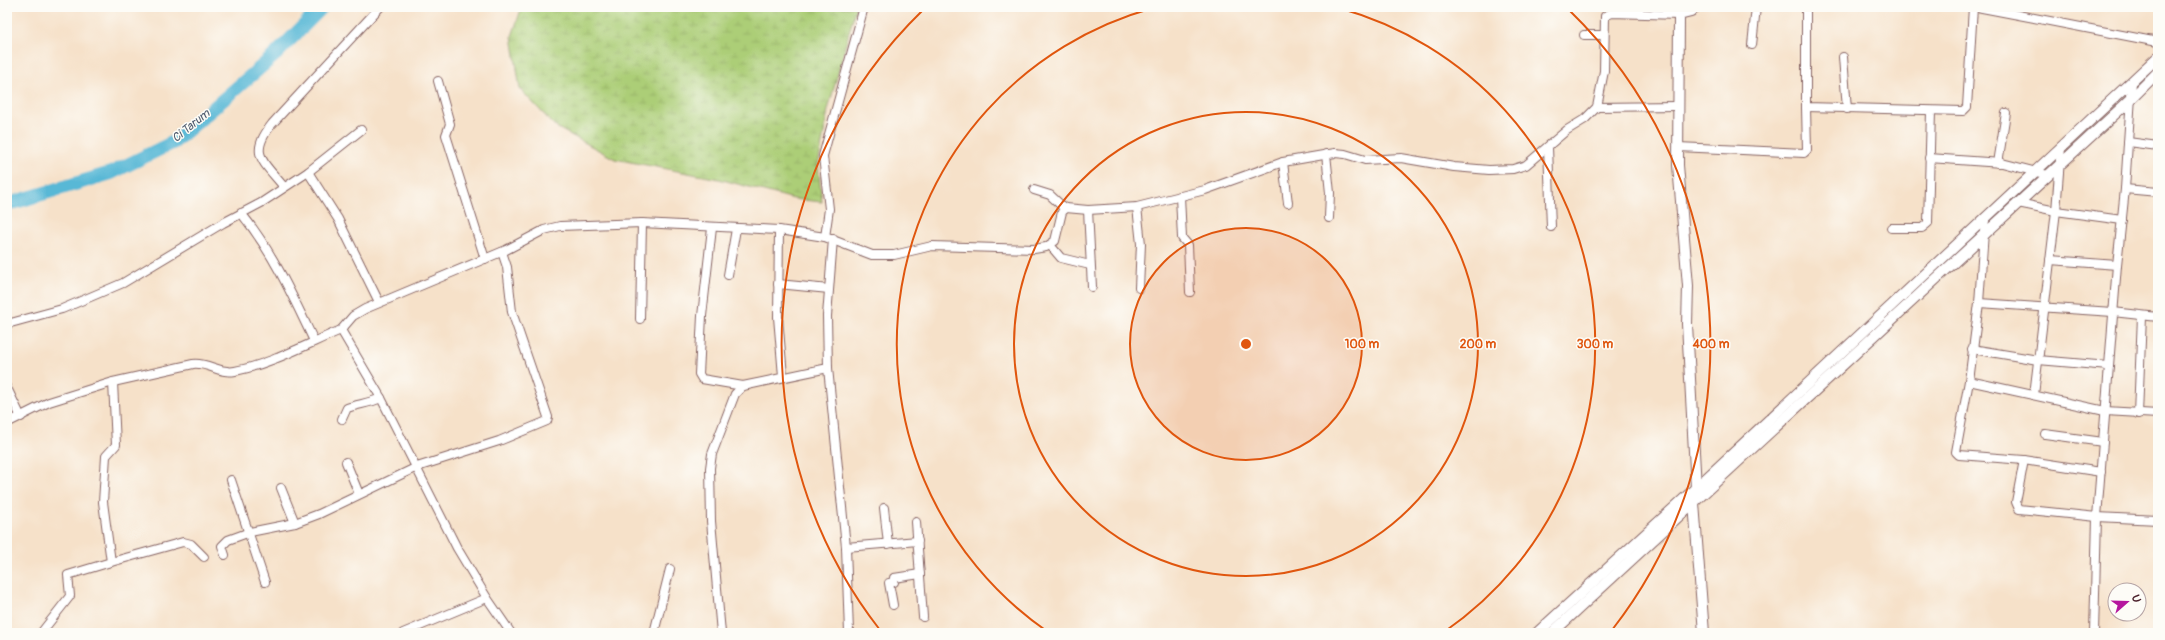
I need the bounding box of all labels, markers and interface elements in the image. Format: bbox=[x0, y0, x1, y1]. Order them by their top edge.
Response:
water label: Ci Tarum bbox=[169, 105, 214, 146]
centre of rings bbox=[1239, 337, 1253, 351]
text: 100 m bbox=[1345, 337, 1380, 352]
text: 200 m bbox=[1460, 337, 1497, 352]
text: 300 m bbox=[1577, 337, 1614, 352]
text: 400 m bbox=[1692, 337, 1730, 352]
north arrow bbox=[2107, 582, 2147, 622]
text: U bbox=[2129, 593, 2143, 604]

